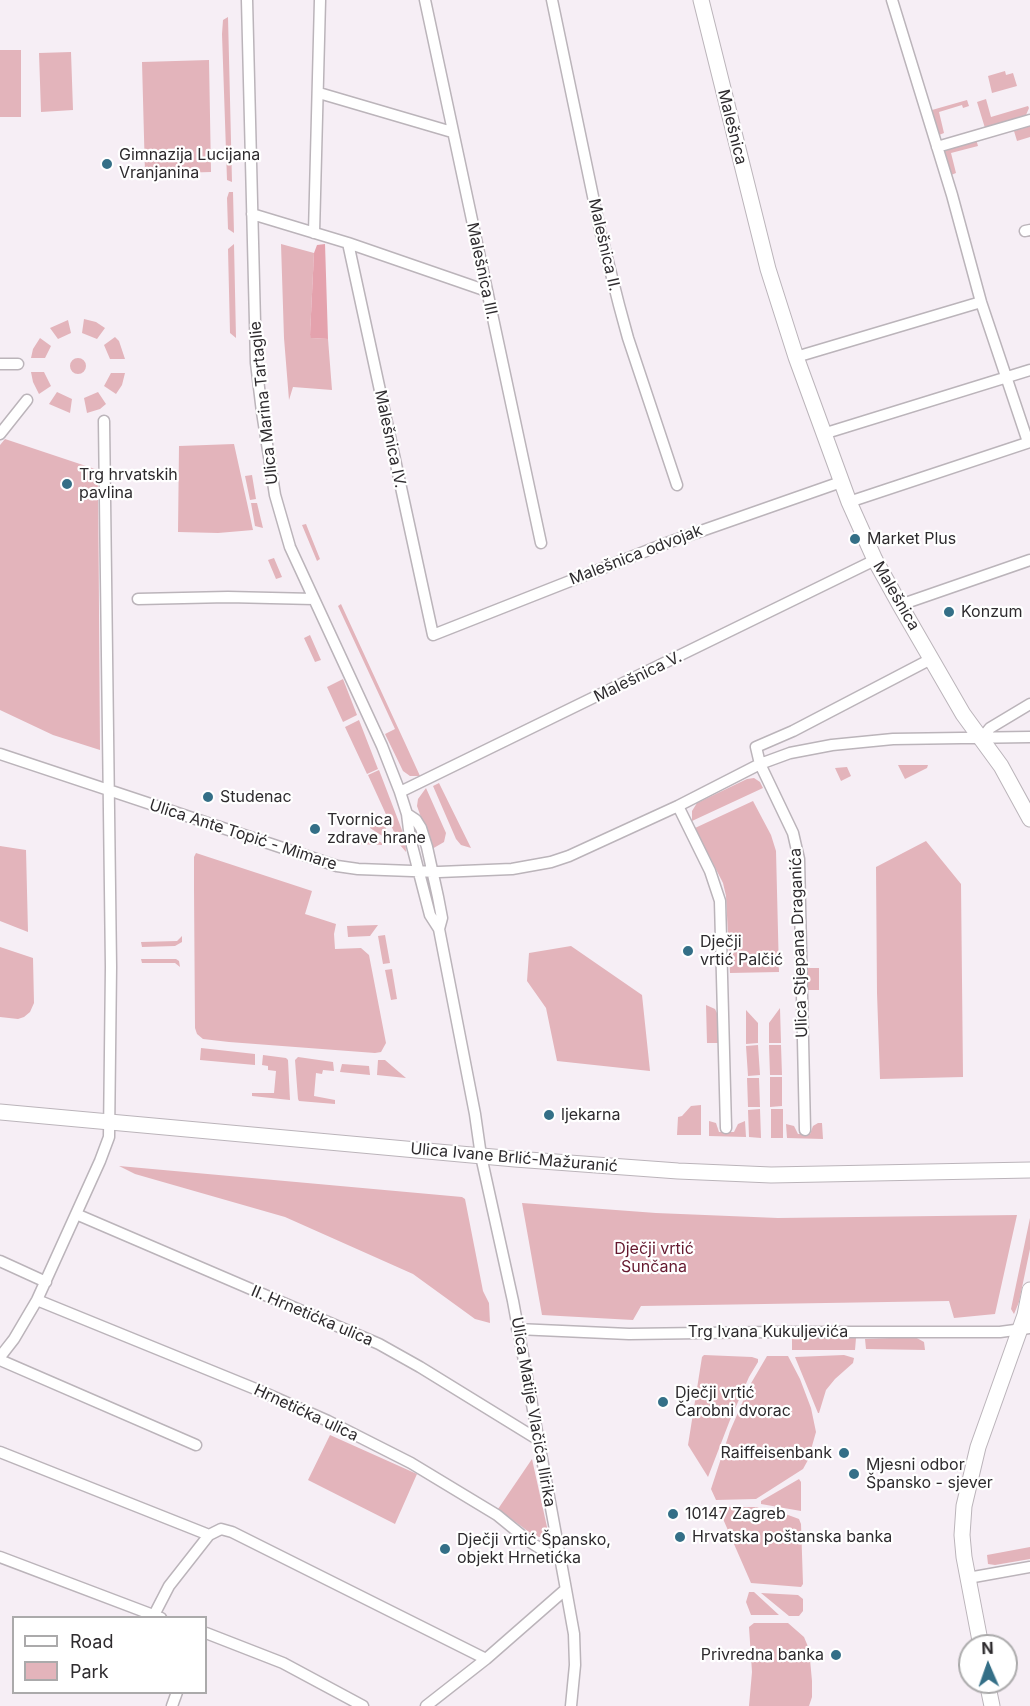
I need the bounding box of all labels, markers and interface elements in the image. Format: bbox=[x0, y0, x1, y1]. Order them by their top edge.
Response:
street label: Malešnica bbox=[713, 87, 751, 167]
place label: Gimnazija Lucijana Vranjanina bbox=[119, 145, 260, 183]
marker: Gimnazija Lucijana Vranjanina bbox=[100, 157, 114, 171]
street label: Malešnica II. bbox=[584, 197, 624, 293]
street label: Malešnica III. bbox=[462, 221, 502, 321]
street label: Ulica Marina Tartaglie bbox=[246, 320, 282, 486]
street label: Malešnica IV. bbox=[370, 388, 410, 490]
place label: Trg hrvatskih pavlina bbox=[79, 465, 178, 503]
marker: Trg hrvatskih pavlina bbox=[60, 477, 74, 491]
street label: Malešnica odvojak bbox=[567, 521, 705, 589]
place label: Market Plus bbox=[867, 529, 956, 549]
marker: Market Plus bbox=[848, 532, 862, 546]
street label: Malešnica bbox=[869, 558, 923, 634]
place label: Konzum bbox=[961, 602, 1022, 622]
marker: Konzum bbox=[942, 605, 956, 619]
street label: Malešnica V. bbox=[591, 647, 685, 707]
place label: Studenac bbox=[220, 787, 292, 807]
marker: Studenac bbox=[201, 790, 215, 804]
street label: Ulica Ante Topić - Mimare bbox=[147, 796, 339, 874]
place label: Tvornica zdrave hrane bbox=[327, 810, 426, 848]
marker: Tvornica zdrave hrane bbox=[308, 822, 322, 836]
street label: Ulica Stjepana Draganića bbox=[786, 848, 812, 1038]
place label: Dječji vrtić Palčić bbox=[700, 932, 783, 970]
marker: Dječji vrtić Palčić bbox=[681, 944, 695, 958]
place label: ljekarna bbox=[561, 1105, 621, 1125]
marker: ljekarna bbox=[542, 1108, 556, 1122]
street label: Ulica Ivane Brlić-Mažuranić bbox=[409, 1139, 619, 1177]
park label: Dječji vrtić Sunčana bbox=[614, 1239, 694, 1277]
street label: II. Hrnetićka ulica bbox=[248, 1282, 376, 1350]
street label: Ulica Matije Vlačića Ilirika bbox=[507, 1316, 559, 1508]
street label: Trg Ivana Kukuljevića bbox=[688, 1322, 848, 1342]
street label: Hrnetićka ulica bbox=[251, 1380, 361, 1446]
place label: Dječji vrtić Čarobni dvorac bbox=[675, 1383, 791, 1421]
marker: Dječji vrtić Čarobni dvorac bbox=[656, 1395, 670, 1409]
place label: Raiffeisenbank bbox=[721, 1443, 832, 1463]
marker: Raiffeisenbank bbox=[837, 1446, 851, 1460]
place label: Mjesni odbor Špansko - sjever bbox=[866, 1455, 993, 1493]
marker: Mjesni odbor Špansko - sjever bbox=[847, 1467, 861, 1481]
place label: 10147 Zagreb bbox=[685, 1504, 786, 1524]
marker: 10147 Zagreb bbox=[666, 1507, 680, 1521]
place label: Hrvatska poštanska banka bbox=[692, 1527, 892, 1547]
place label: Dječji vrtić Špansko, objekt Hrnetićka bbox=[457, 1530, 611, 1568]
marker: Hrvatska poštanska banka bbox=[673, 1530, 687, 1544]
marker: Dječji vrtić Špansko, objekt Hrnetićka bbox=[438, 1542, 452, 1556]
legend bbox=[12, 1616, 207, 1694]
text: Road bbox=[70, 1631, 113, 1652]
north arrow bbox=[958, 1634, 1018, 1694]
text: N bbox=[981, 1638, 994, 1658]
place label: Privredna banka bbox=[701, 1645, 824, 1665]
marker: Privredna banka bbox=[829, 1648, 843, 1662]
text: Park bbox=[70, 1661, 109, 1682]

